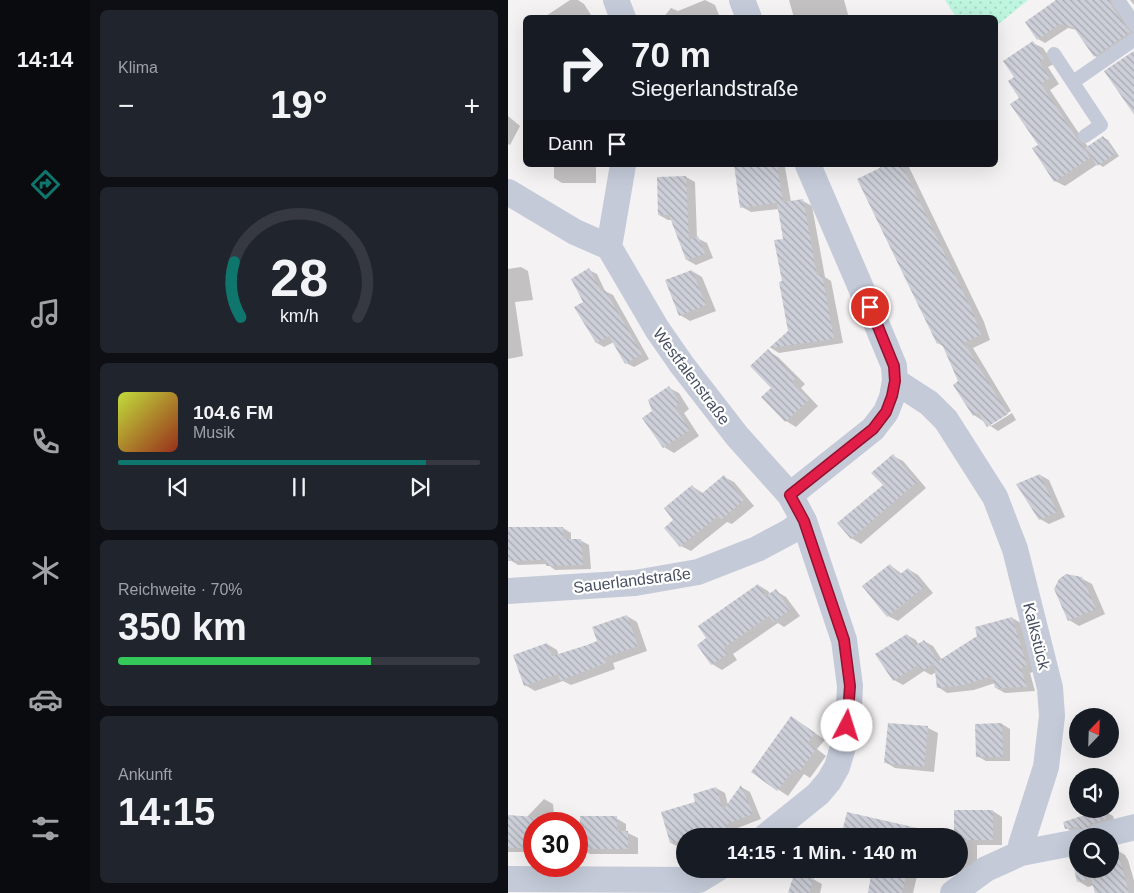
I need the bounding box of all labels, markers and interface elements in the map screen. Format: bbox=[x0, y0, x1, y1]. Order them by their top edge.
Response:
icon: right bbox=[548, 35, 613, 100]
text: 70 m bbox=[631, 35, 711, 74]
text: 14:14 bbox=[17, 47, 73, 72]
text: Klima bbox=[118, 59, 158, 76]
text: Siegerlandstraße bbox=[631, 76, 799, 101]
text: 19° bbox=[270, 84, 328, 126]
text: − bbox=[118, 90, 134, 121]
text: + bbox=[464, 90, 480, 121]
icon: arrive bbox=[603, 130, 631, 158]
text: Dann bbox=[548, 133, 593, 154]
icon: directions bbox=[28, 167, 63, 202]
text: 28 bbox=[270, 249, 328, 307]
pin bbox=[849, 286, 891, 328]
icon: arrive bbox=[856, 293, 884, 321]
icon: music bbox=[28, 296, 63, 331]
text: km/h bbox=[280, 306, 318, 326]
street label: Westfalenstraße bbox=[650, 325, 733, 428]
text: 104.6 FM bbox=[193, 402, 273, 423]
icon: phone bbox=[28, 424, 63, 459]
text: Musik bbox=[193, 424, 235, 441]
icon: previous bbox=[164, 473, 192, 501]
icon: pause bbox=[285, 473, 313, 501]
icon: next bbox=[406, 473, 434, 501]
icon: climate bbox=[28, 553, 63, 588]
street label: Sauerlandstraße bbox=[572, 565, 692, 596]
text: Reichweite · 70% bbox=[118, 581, 243, 598]
street label: Kalkstück bbox=[1020, 601, 1053, 672]
text: 350 km bbox=[118, 606, 247, 648]
icon: car bbox=[28, 682, 63, 717]
position arrow bbox=[820, 699, 872, 751]
north arrow bbox=[1069, 708, 1119, 758]
map controls bbox=[1069, 708, 1119, 878]
text: Ankunft bbox=[118, 766, 172, 783]
button: sound bbox=[1069, 768, 1119, 818]
text: 14:15 bbox=[118, 791, 215, 833]
icon: filters bbox=[28, 811, 63, 846]
speed limit sign: 30 bbox=[523, 812, 588, 877]
button: search bbox=[1069, 828, 1119, 878]
text: 14:15 · 1 Min. · 140 m bbox=[727, 842, 917, 863]

